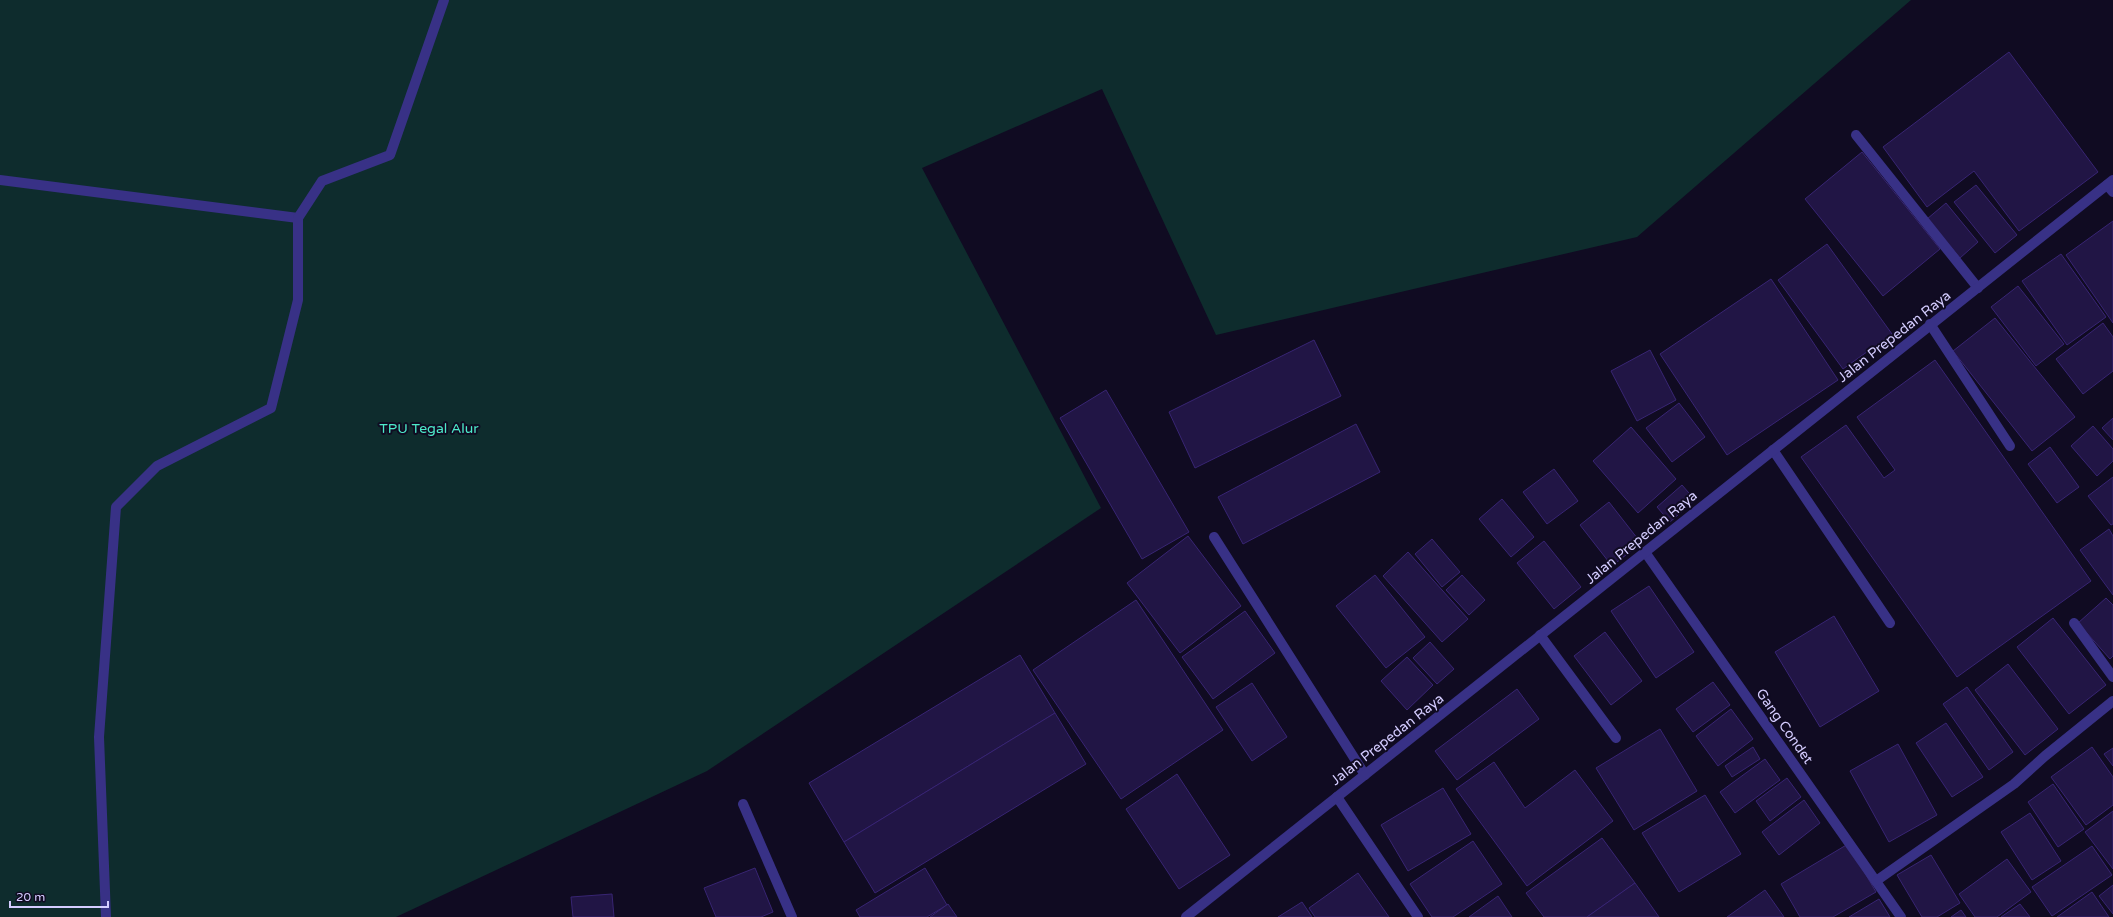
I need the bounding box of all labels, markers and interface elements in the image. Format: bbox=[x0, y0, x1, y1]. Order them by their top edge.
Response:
street label: Jalan Prepedan Raya bbox=[1834, 287, 1954, 386]
park label: TPU Tegal Alur bbox=[379, 420, 479, 437]
street label: Jalan Prepedan Raya bbox=[1582, 487, 1701, 588]
street label: Gang Condet bbox=[1752, 685, 1817, 768]
street label: Jalan Prepedan Raya bbox=[1327, 690, 1447, 789]
scale bar bbox=[10, 883, 108, 909]
text: 20 m bbox=[16, 890, 45, 904]

